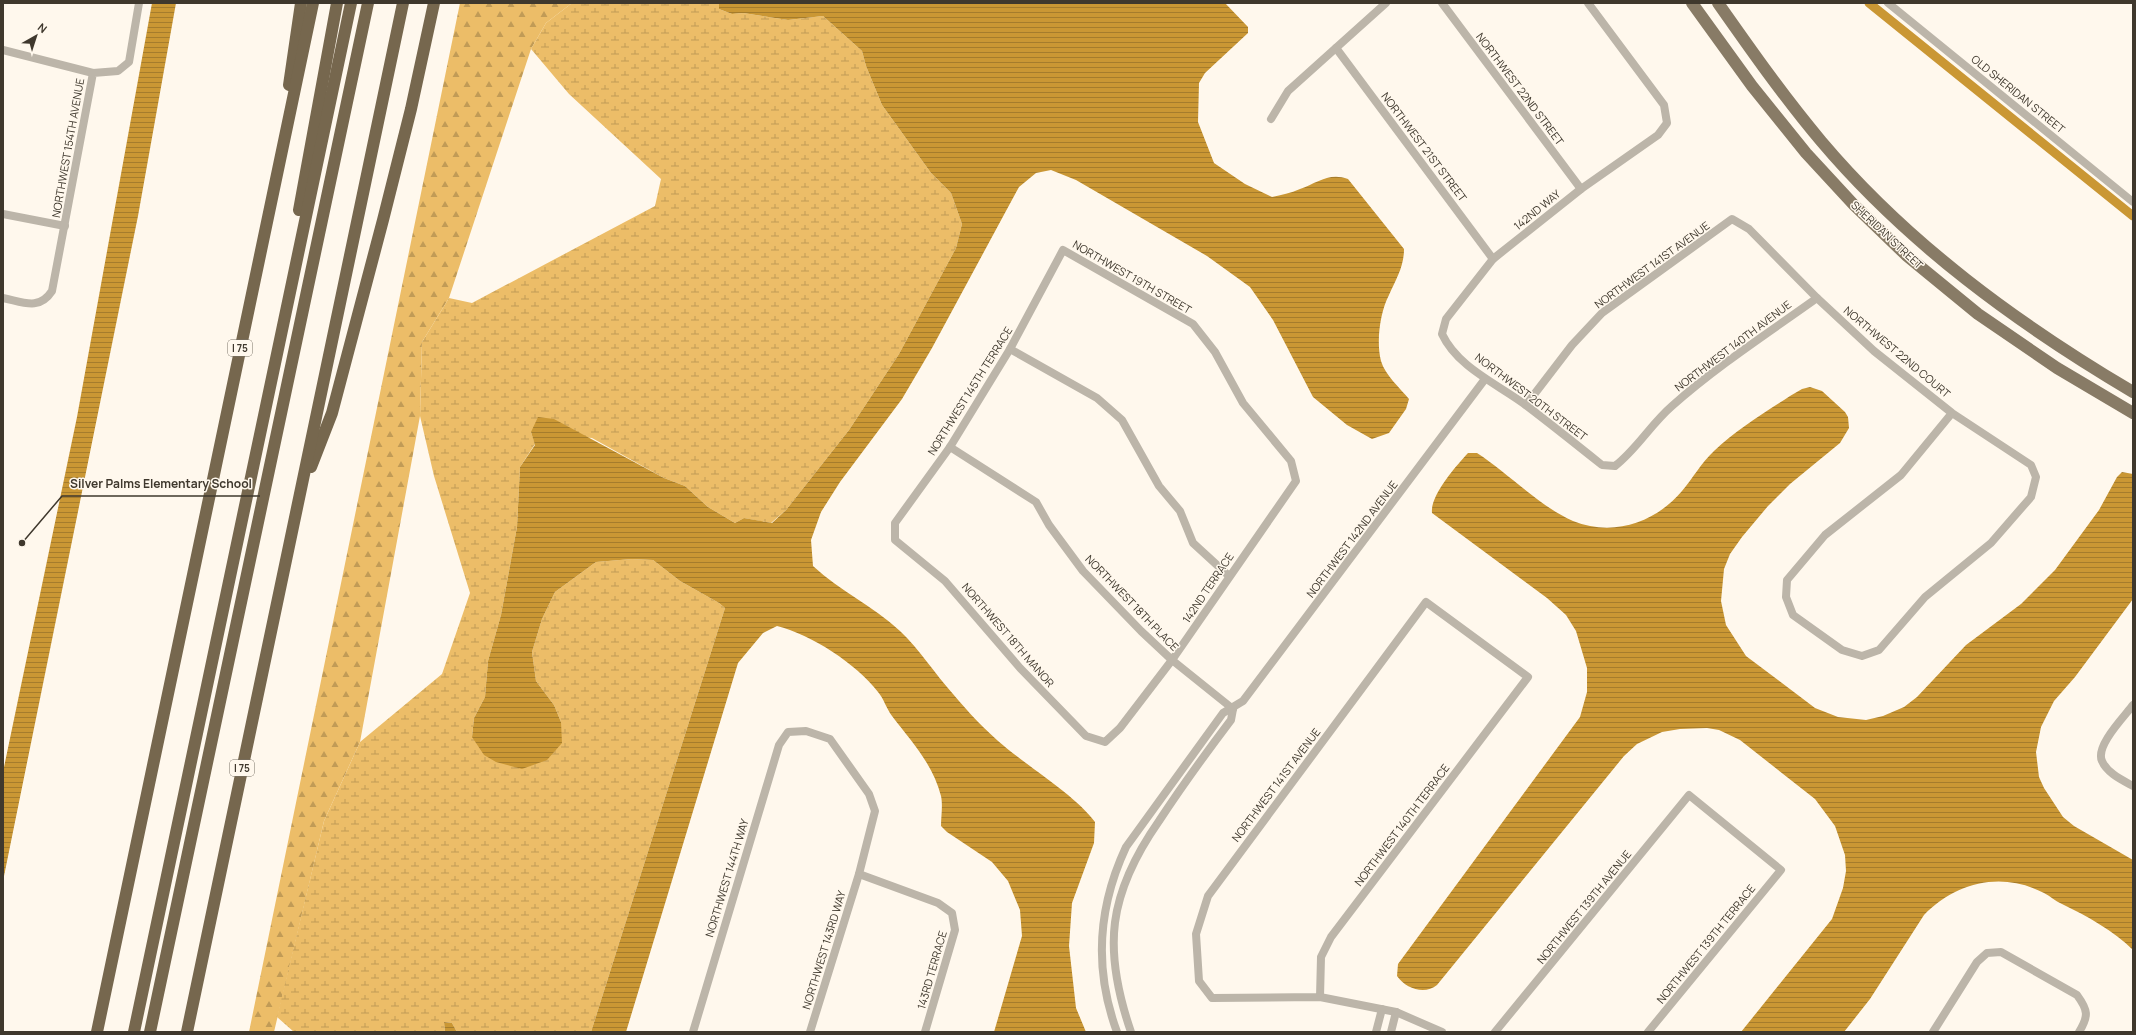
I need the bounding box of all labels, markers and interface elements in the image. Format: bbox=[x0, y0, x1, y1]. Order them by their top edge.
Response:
north arrow bbox=[16, 16, 56, 56]
text: N bbox=[35, 20, 50, 36]
street label: NORTHWEST 22ND STREET bbox=[1473, 29, 1568, 148]
street label: OLD SHERIDAN STREET bbox=[1968, 51, 2069, 136]
street label: NORTHWEST 154TH AVENUE bbox=[48, 77, 87, 219]
street label: NORTHWEST 21ST STREET bbox=[1378, 89, 1471, 205]
street label: 142ND WAY bbox=[1510, 186, 1564, 233]
street label: SHERIDAN STREET bbox=[1848, 197, 1927, 272]
street label: NORTHWEST 141ST AVENUE bbox=[1591, 218, 1712, 311]
street label: NORTHWEST 19TH STREET bbox=[1070, 236, 1195, 317]
street label: NORTHWEST 140TH AVENUE bbox=[1671, 297, 1794, 394]
street label: NORTHWEST 22ND COURT bbox=[1841, 303, 1954, 401]
street label: NORTHWEST 145TH TERRACE bbox=[924, 324, 1015, 458]
road number: I 75 bbox=[228, 340, 252, 356]
street label: NORTHWEST 20TH STREET bbox=[1472, 349, 1591, 444]
callout: Silver Palms Elementary School bbox=[62, 472, 260, 496]
text: Silver Palms Elementary School bbox=[70, 475, 252, 492]
street label: NORTHWEST 142ND AVENUE bbox=[1303, 477, 1401, 600]
street label: 142ND TERRACE bbox=[1179, 550, 1237, 626]
street label: NORTHWEST 18TH PLACE bbox=[1082, 551, 1182, 654]
street label: NORTHWEST 18TH MANOR bbox=[959, 579, 1058, 690]
street label: NORTHWEST 141ST AVENUE bbox=[1228, 725, 1323, 845]
road number: I 75 bbox=[230, 760, 254, 776]
street label: NORTHWEST 140TH TERRACE bbox=[1351, 761, 1453, 889]
street label: NORTHWEST 144TH WAY bbox=[701, 816, 752, 939]
street label: NORTHWEST 139TH AVENUE bbox=[1533, 847, 1634, 967]
street label: NORTHWEST 139TH TERRACE bbox=[1653, 881, 1758, 1006]
street label: NORTHWEST 143RD WAY bbox=[798, 888, 849, 1011]
street label: 143RD TERRACE bbox=[913, 929, 950, 1011]

